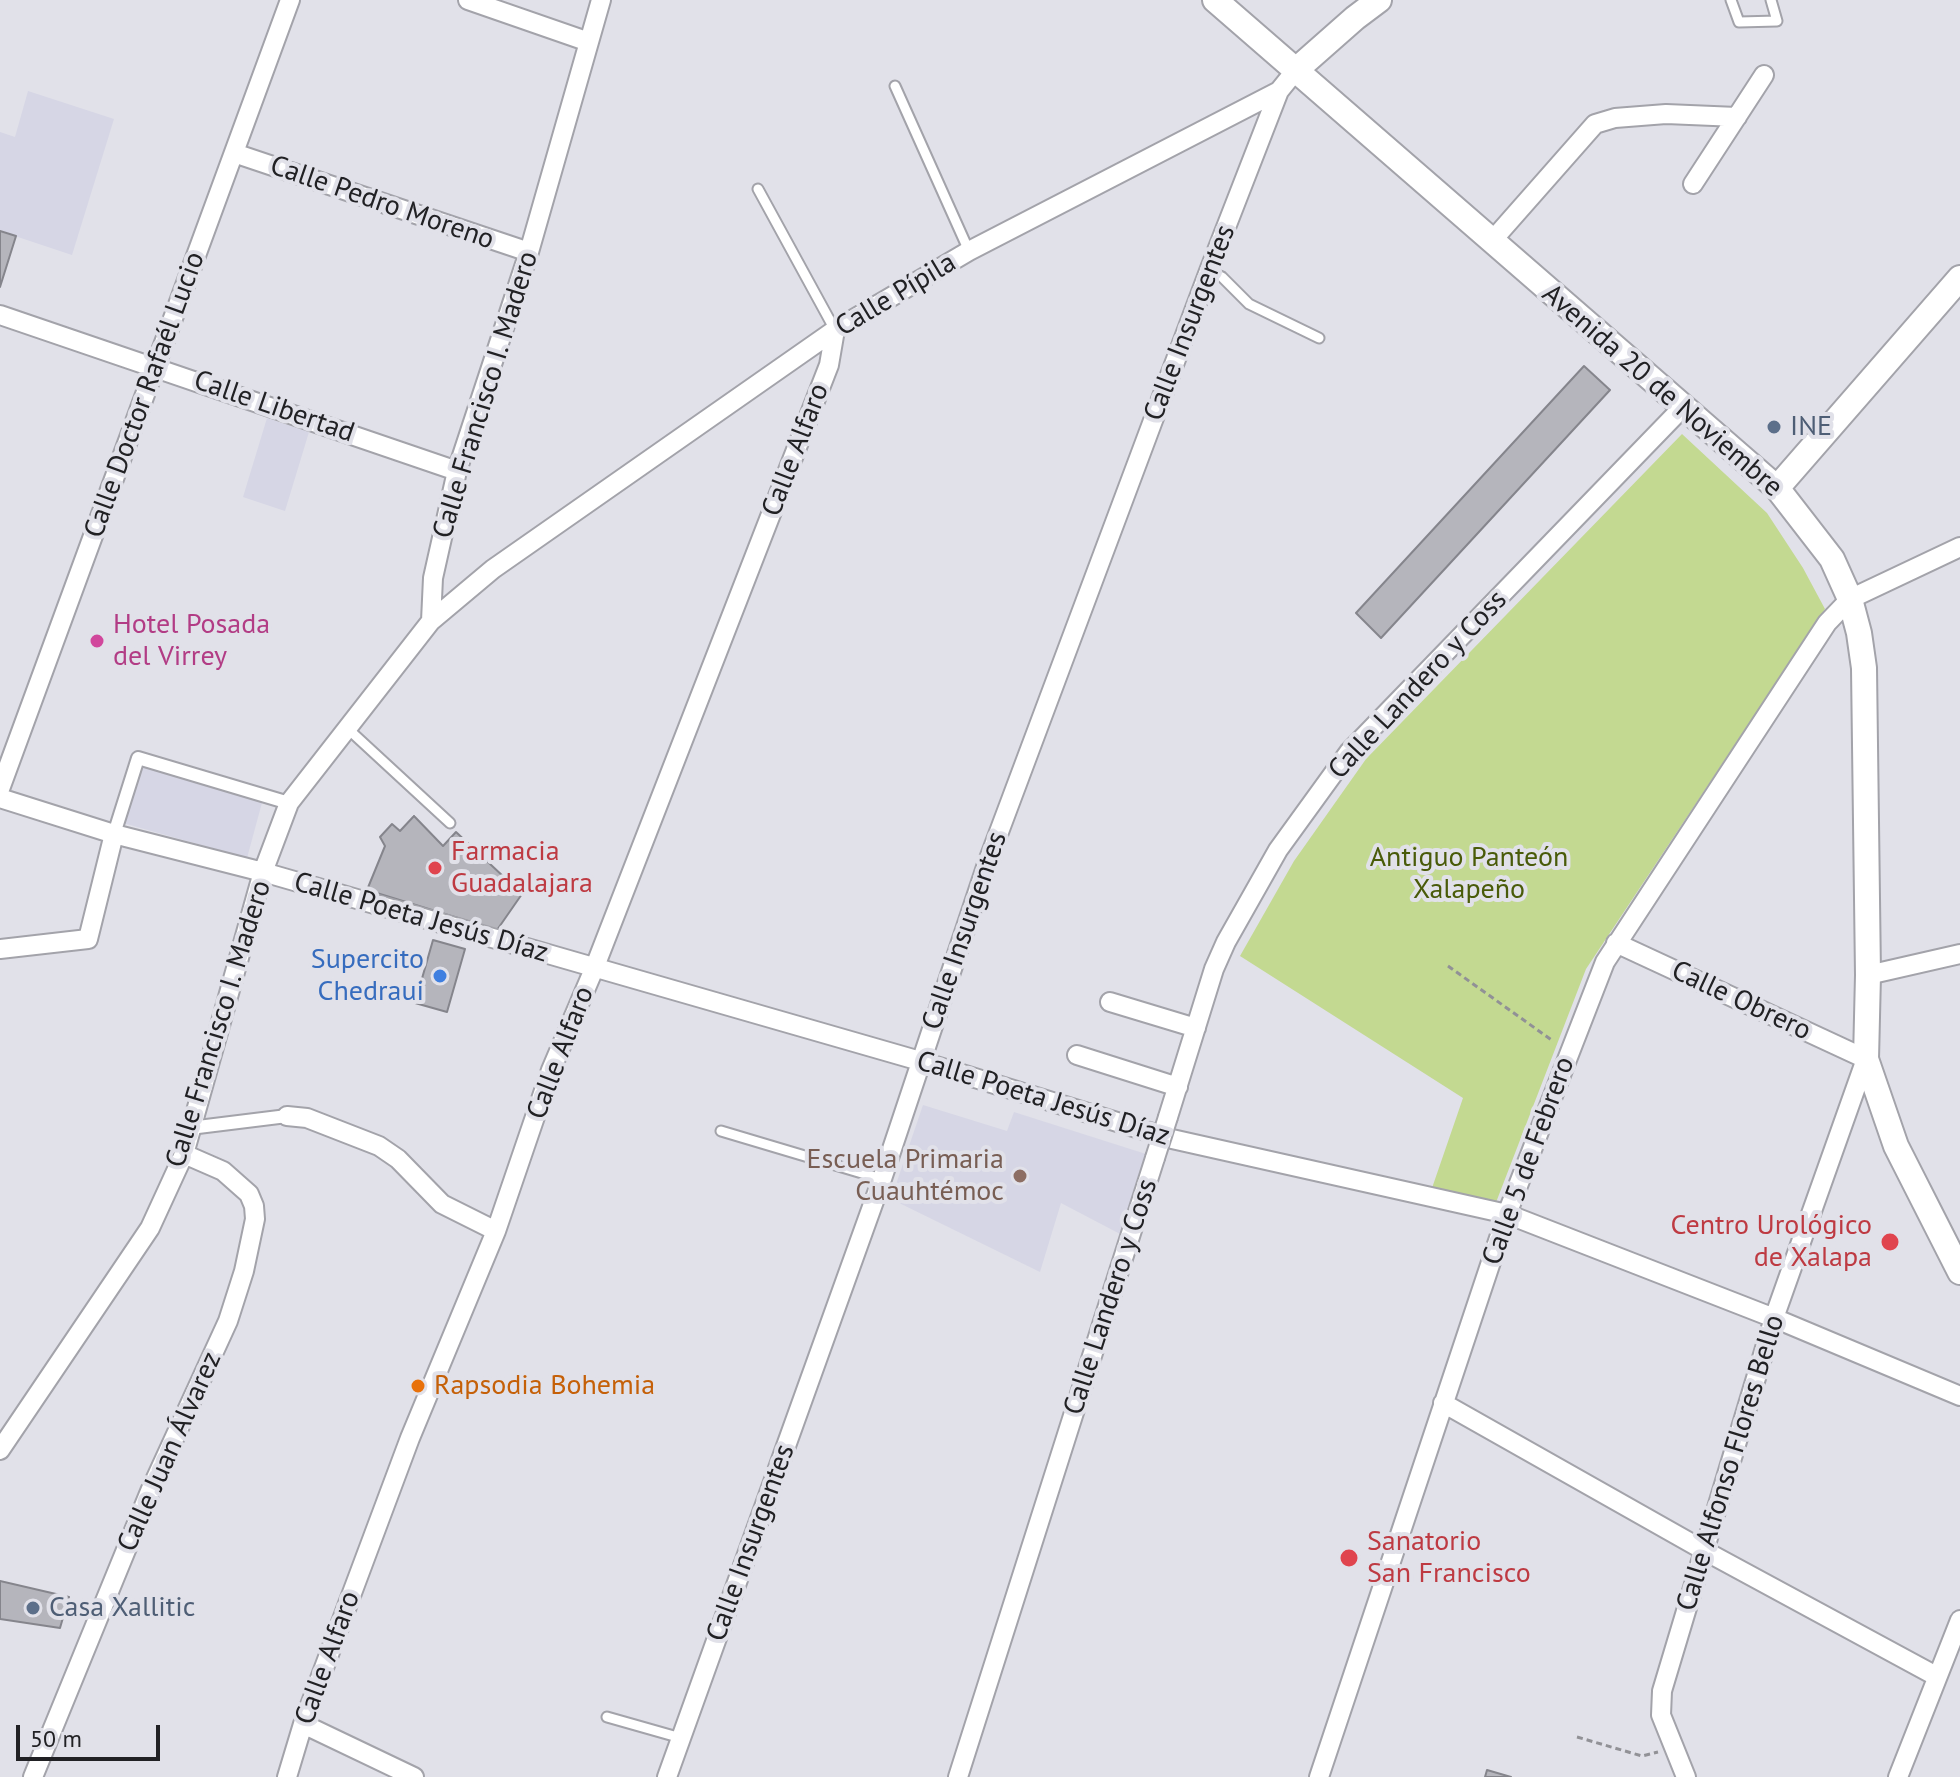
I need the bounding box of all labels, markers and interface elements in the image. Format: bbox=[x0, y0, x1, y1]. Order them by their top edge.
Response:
street label: Calle Pedro Moreno bbox=[266, 149, 498, 257]
street label: Calle Insurgentes bbox=[1137, 220, 1243, 426]
street label: Calle Pípila bbox=[830, 246, 962, 344]
street label: Calle Francisco I. Madero bbox=[426, 247, 546, 543]
street label: Calle Doctor Rafaél Lucio bbox=[78, 248, 212, 542]
street label: Avenida 20 de Noviembre bbox=[1535, 278, 1789, 504]
street label: Calle Libertad bbox=[189, 364, 359, 450]
street label: Calle Alfaro bbox=[755, 379, 837, 521]
place label: INE bbox=[1790, 410, 1832, 444]
marker: INE bbox=[1765, 418, 1783, 436]
street label: Calle Landero y Coss bbox=[1322, 584, 1514, 786]
place label: Hotel Posada del Virrey bbox=[113, 608, 270, 674]
marker: Hotel Posada del Virrey bbox=[88, 632, 106, 650]
street label: Calle Insurgentes bbox=[915, 828, 1015, 1034]
place label: Farmacia Guadalajara bbox=[451, 835, 593, 901]
park label: Antiguo Panteón Xalapeño bbox=[1370, 841, 1568, 907]
marker: Farmacia Guadalajara bbox=[426, 859, 444, 877]
street label: Calle Poeta Jesús Díaz bbox=[290, 866, 552, 970]
street label: Calle Francisco I. Madero bbox=[159, 876, 279, 1172]
place label: Supercito Chedraui bbox=[311, 943, 424, 1009]
street label: Calle Obrero bbox=[1666, 954, 1816, 1048]
marker: Supercito Chedraui bbox=[431, 967, 449, 985]
street label: Calle Alfaro bbox=[520, 982, 602, 1124]
street label: Calle Poeta Jesús Díaz bbox=[912, 1044, 1174, 1154]
street label: Calle 5 de Febrero bbox=[1476, 1052, 1582, 1270]
place label: Escuela Primaria Cuauhtémoc bbox=[806, 1143, 1004, 1209]
marker: Escuela Primaria Cuauhtémoc bbox=[1011, 1167, 1029, 1185]
street label: Calle Landero y Coss bbox=[1057, 1175, 1165, 1419]
place label: Centro Urológico de Xalapa bbox=[1670, 1209, 1872, 1275]
marker: Centro Urológico de Xalapa bbox=[1879, 1231, 1901, 1253]
street label: Calle Alfonso Flores Bello bbox=[1670, 1311, 1792, 1615]
street label: Calle Juan Álvarez bbox=[111, 1347, 229, 1557]
place label: Rapsodia Bohemia bbox=[434, 1369, 655, 1403]
marker: Rapsodia Bohemia bbox=[409, 1377, 427, 1395]
street label: Calle Insurgentes bbox=[700, 1440, 802, 1646]
place label: Sanatorio San Francisco bbox=[1367, 1525, 1531, 1591]
marker: Sanatorio San Francisco bbox=[1338, 1547, 1360, 1569]
street label: Calle Alfaro bbox=[288, 1587, 368, 1729]
place label: Casa Xallitic bbox=[49, 1591, 195, 1625]
marker: Casa Xallitic bbox=[24, 1599, 42, 1617]
scale bar bbox=[20, 1709, 164, 1759]
text: 50 m bbox=[30, 1723, 82, 1754]

